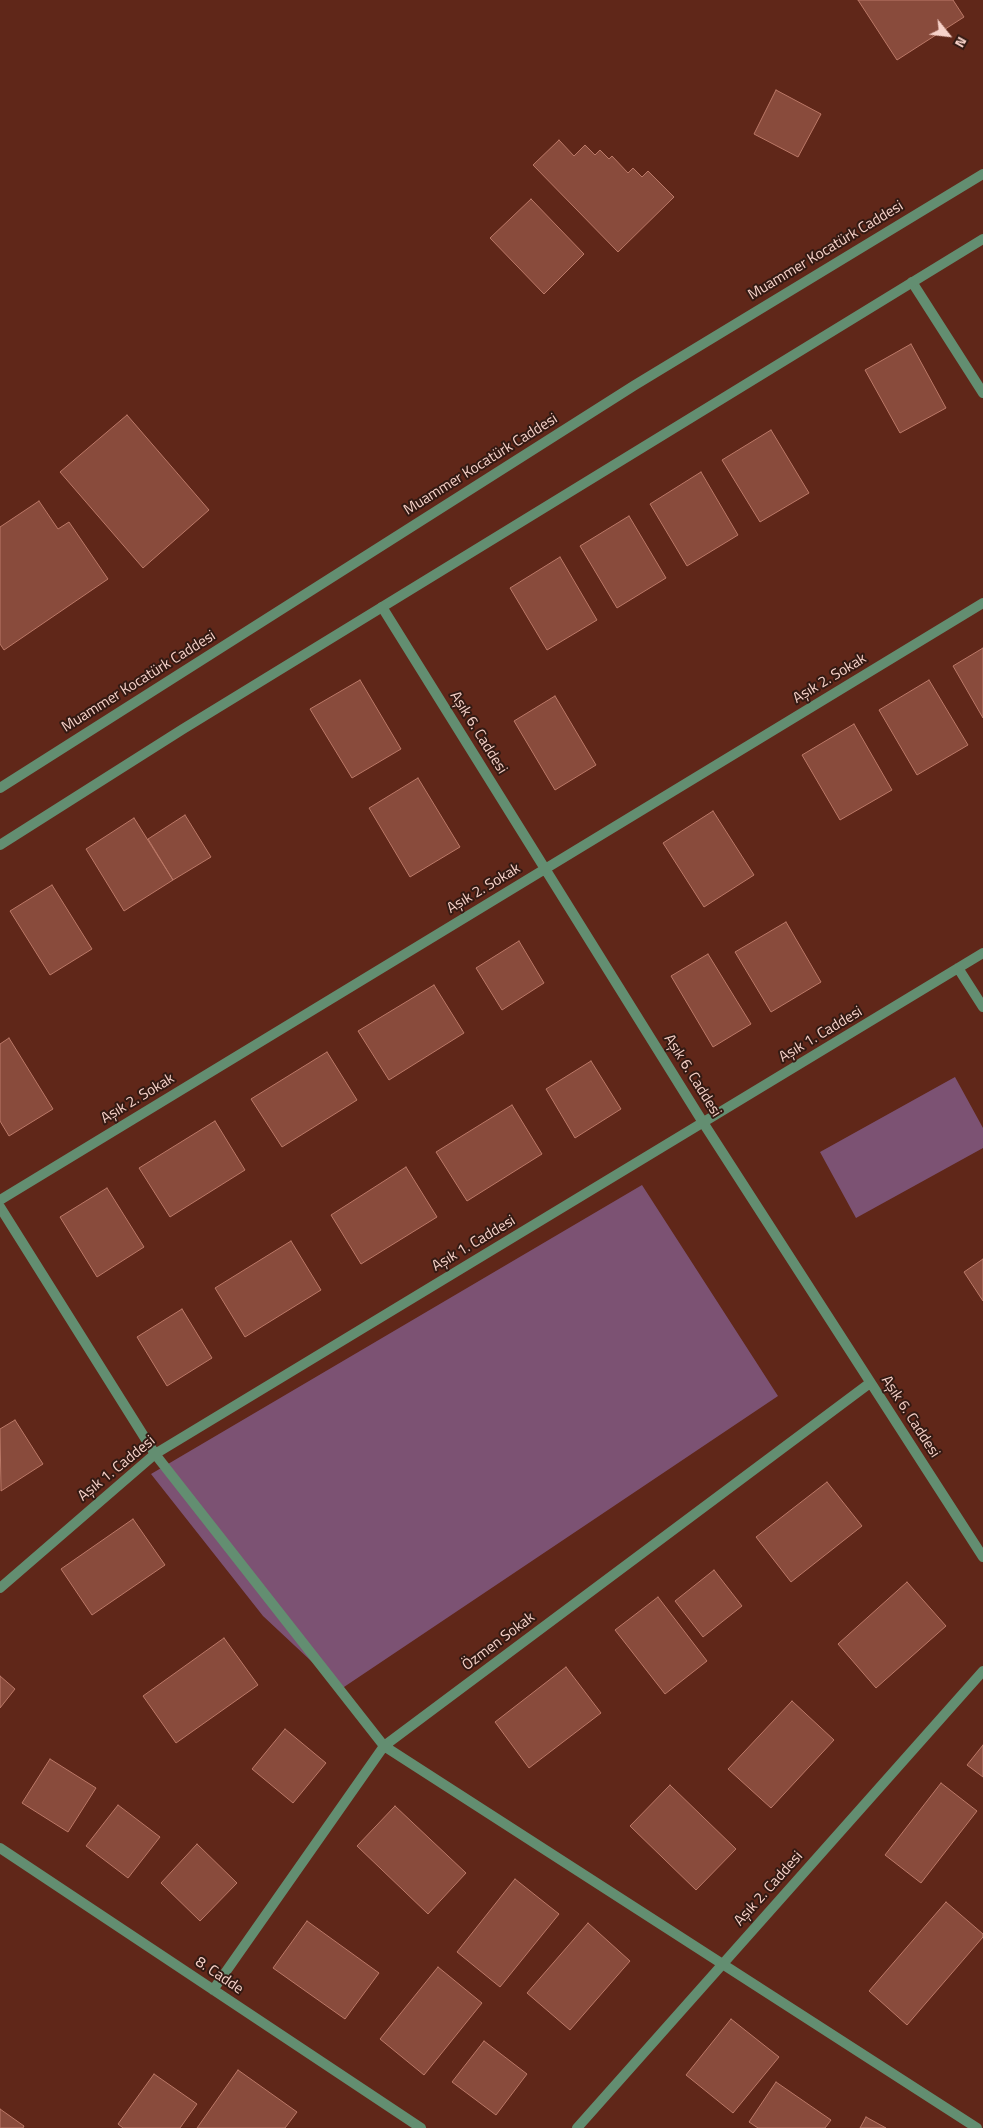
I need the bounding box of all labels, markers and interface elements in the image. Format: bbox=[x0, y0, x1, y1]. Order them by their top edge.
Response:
north arrow bbox=[923, 10, 973, 60]
text: N bbox=[950, 33, 973, 52]
street label: Muammer Kocatürk Caddesi bbox=[745, 197, 907, 305]
street label: Muammer Kocatürk Caddesi bbox=[401, 410, 561, 520]
street label: Muammer Kocatürk Caddesi bbox=[59, 627, 219, 737]
street label: Aşık 2. Sokak bbox=[790, 650, 870, 708]
street label: Aşık 6. Caddesi bbox=[445, 688, 511, 778]
street label: Aşık 2. Sokak bbox=[444, 860, 524, 918]
street label: Aşık 1. Caddesi bbox=[776, 1003, 866, 1067]
street label: Aşık 6. Caddesi bbox=[659, 1031, 725, 1121]
street label: Aşık 2. Sokak bbox=[98, 1070, 178, 1128]
street label: Aşık 1. Caddesi bbox=[429, 1212, 519, 1276]
street label: Aşık 6. Caddesi bbox=[877, 1373, 943, 1461]
street label: Aşık 1. Caddesi bbox=[75, 1432, 159, 1506]
street label: Özmen Sokak bbox=[459, 1609, 539, 1675]
street label: Aşık 2. Caddesi bbox=[731, 1848, 807, 1930]
street label: 8. Cadde bbox=[192, 1953, 246, 1999]

